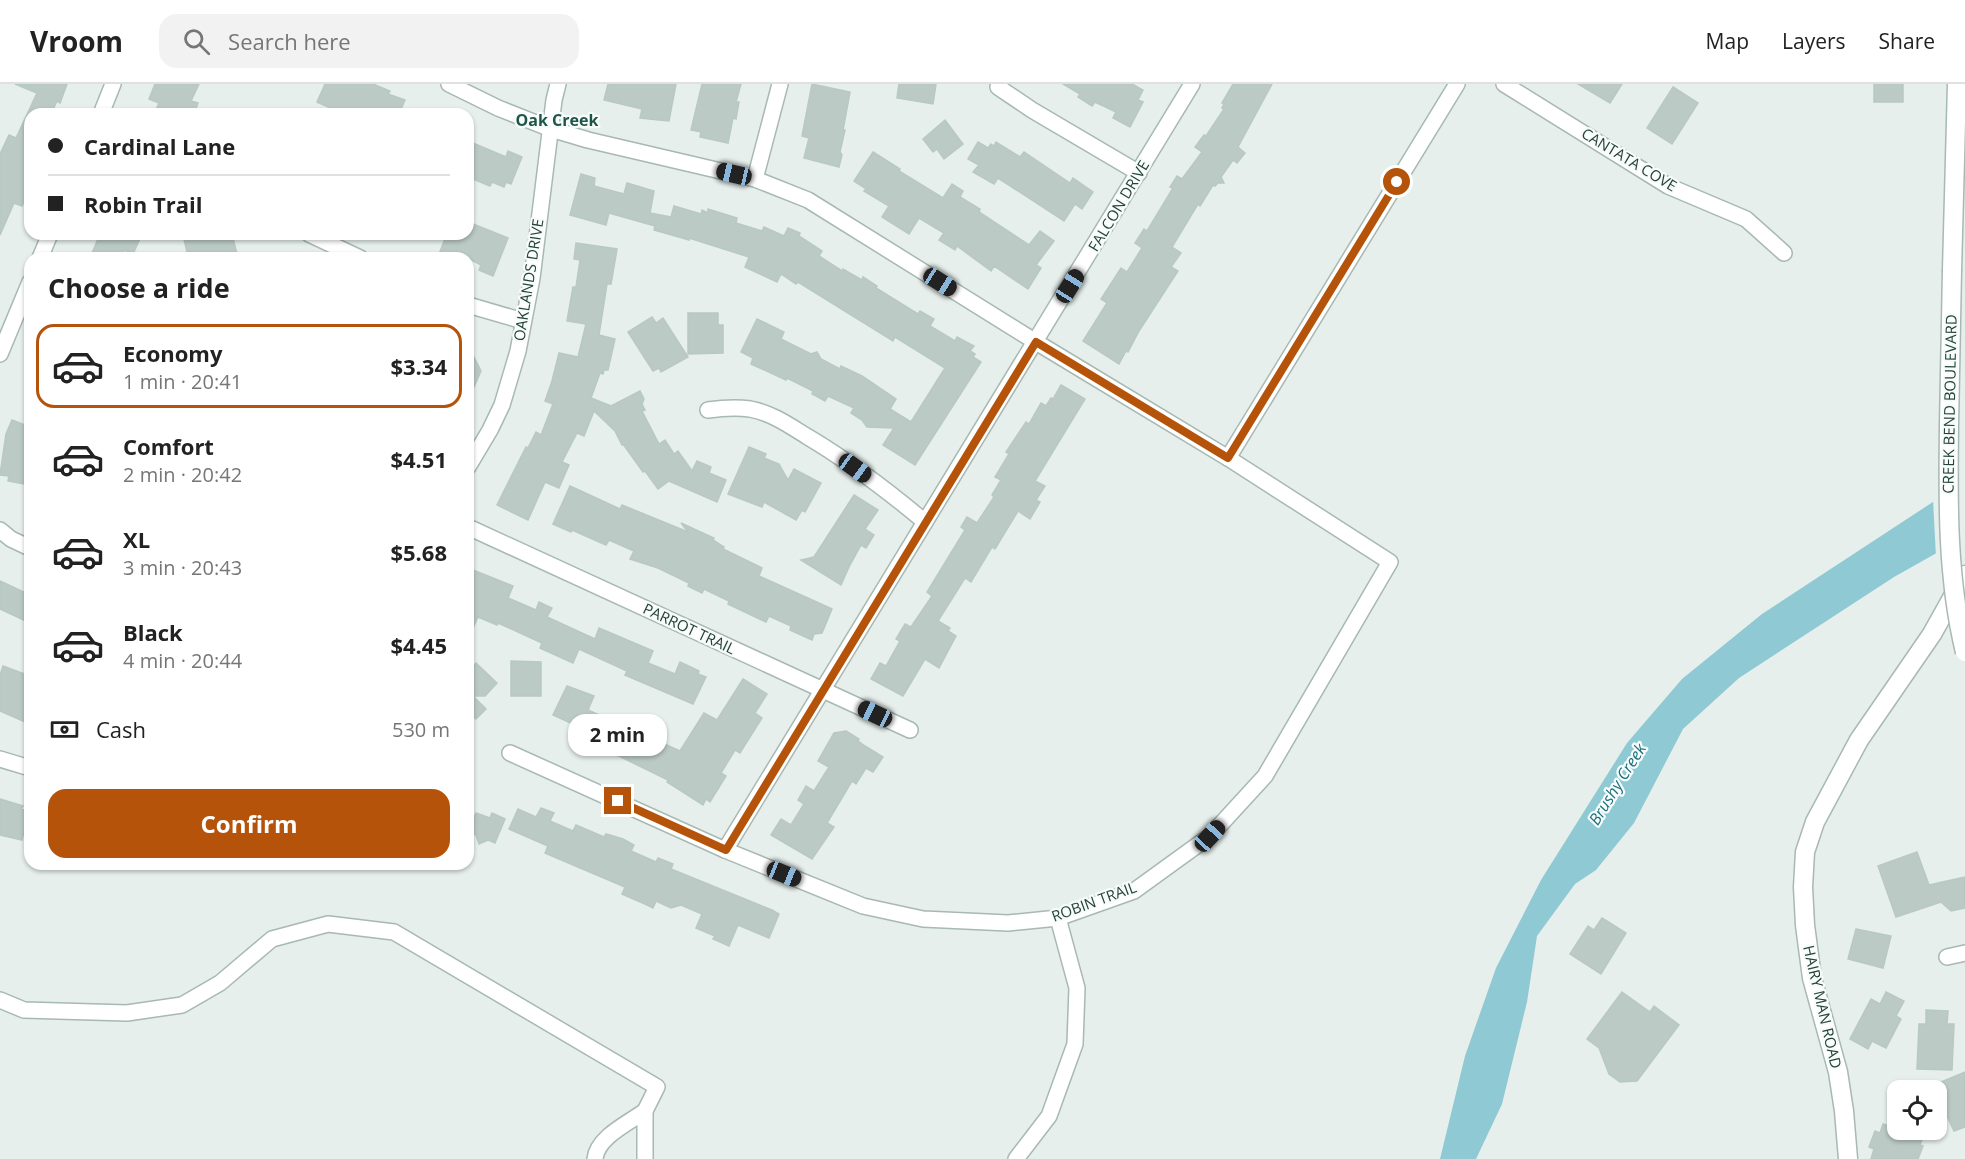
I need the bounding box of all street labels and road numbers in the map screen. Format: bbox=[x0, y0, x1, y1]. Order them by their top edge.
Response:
street label: CANTATA COVE bbox=[1578, 123, 1681, 196]
street label: FALCON DRIVE bbox=[1083, 156, 1153, 255]
street label: OAKLANDS DRIVE bbox=[508, 217, 548, 342]
street label: CREEK BEND BOULEVARD bbox=[1937, 314, 1961, 494]
street label: PARROT TRAIL bbox=[640, 598, 739, 658]
street label: ROBIN TRAIL bbox=[1048, 876, 1139, 926]
street label: HAIRY MAN ROAD bbox=[1799, 943, 1847, 1070]

